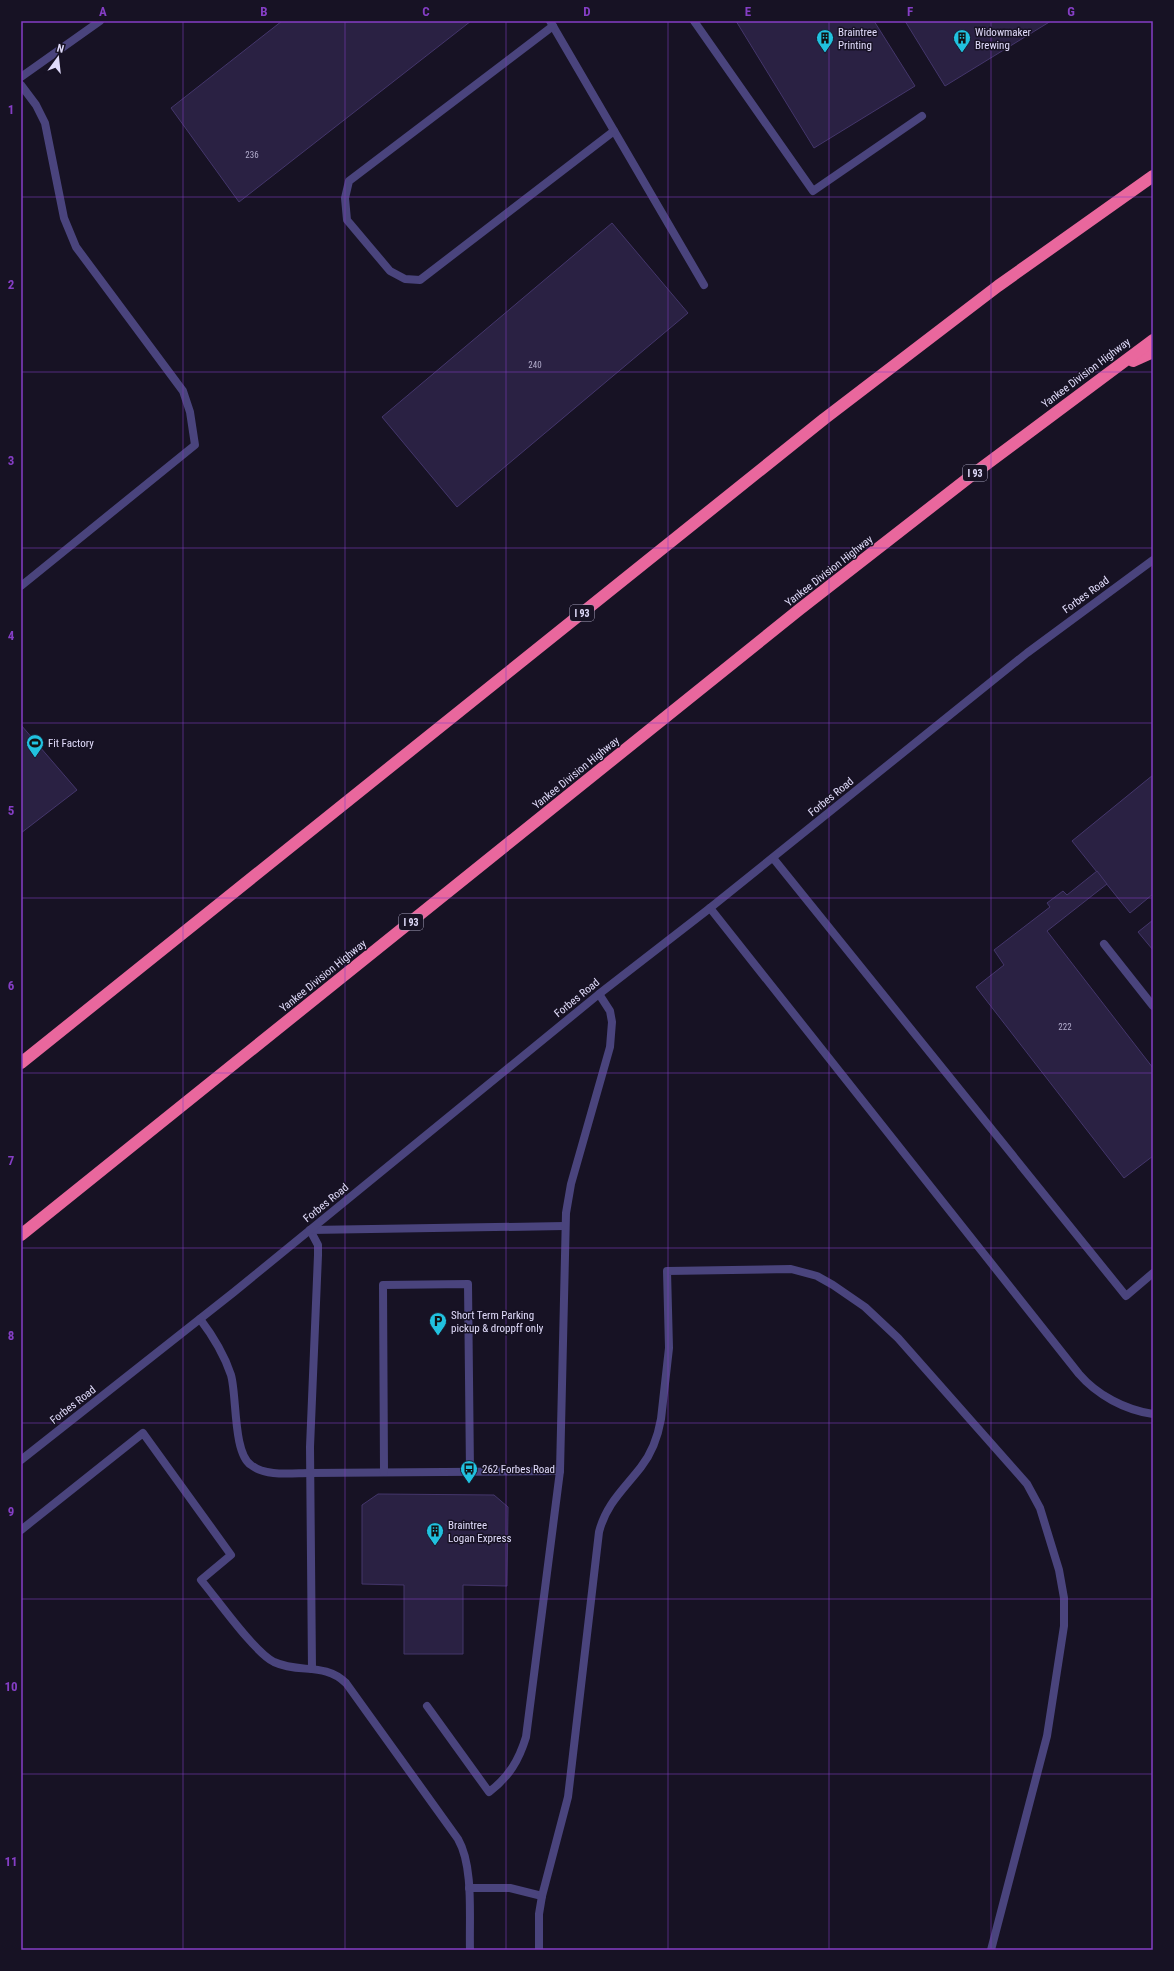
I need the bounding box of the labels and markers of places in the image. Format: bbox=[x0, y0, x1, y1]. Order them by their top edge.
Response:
place label: Braintree Printing bbox=[838, 26, 877, 52]
place label: Widowmaker Brewing bbox=[975, 26, 1032, 52]
building icon: Braintree Printing bbox=[815, 28, 835, 53]
building icon: Widowmaker Brewing bbox=[952, 28, 972, 53]
sports icon: Fit Factory bbox=[25, 733, 45, 758]
place label: Fit Factory bbox=[48, 737, 94, 750]
place label: Short Term Parking pickup & droppff only bbox=[451, 1309, 544, 1335]
parking icon: Short Term Parking pickup & droppff only bbox=[428, 1311, 448, 1336]
bus stop icon: 262 Forbes Road bbox=[459, 1459, 479, 1484]
place label: 262 Forbes Road bbox=[482, 1463, 555, 1476]
place label: Braintree Logan Express bbox=[448, 1519, 511, 1545]
building icon: Braintree Logan Express bbox=[425, 1521, 445, 1546]

